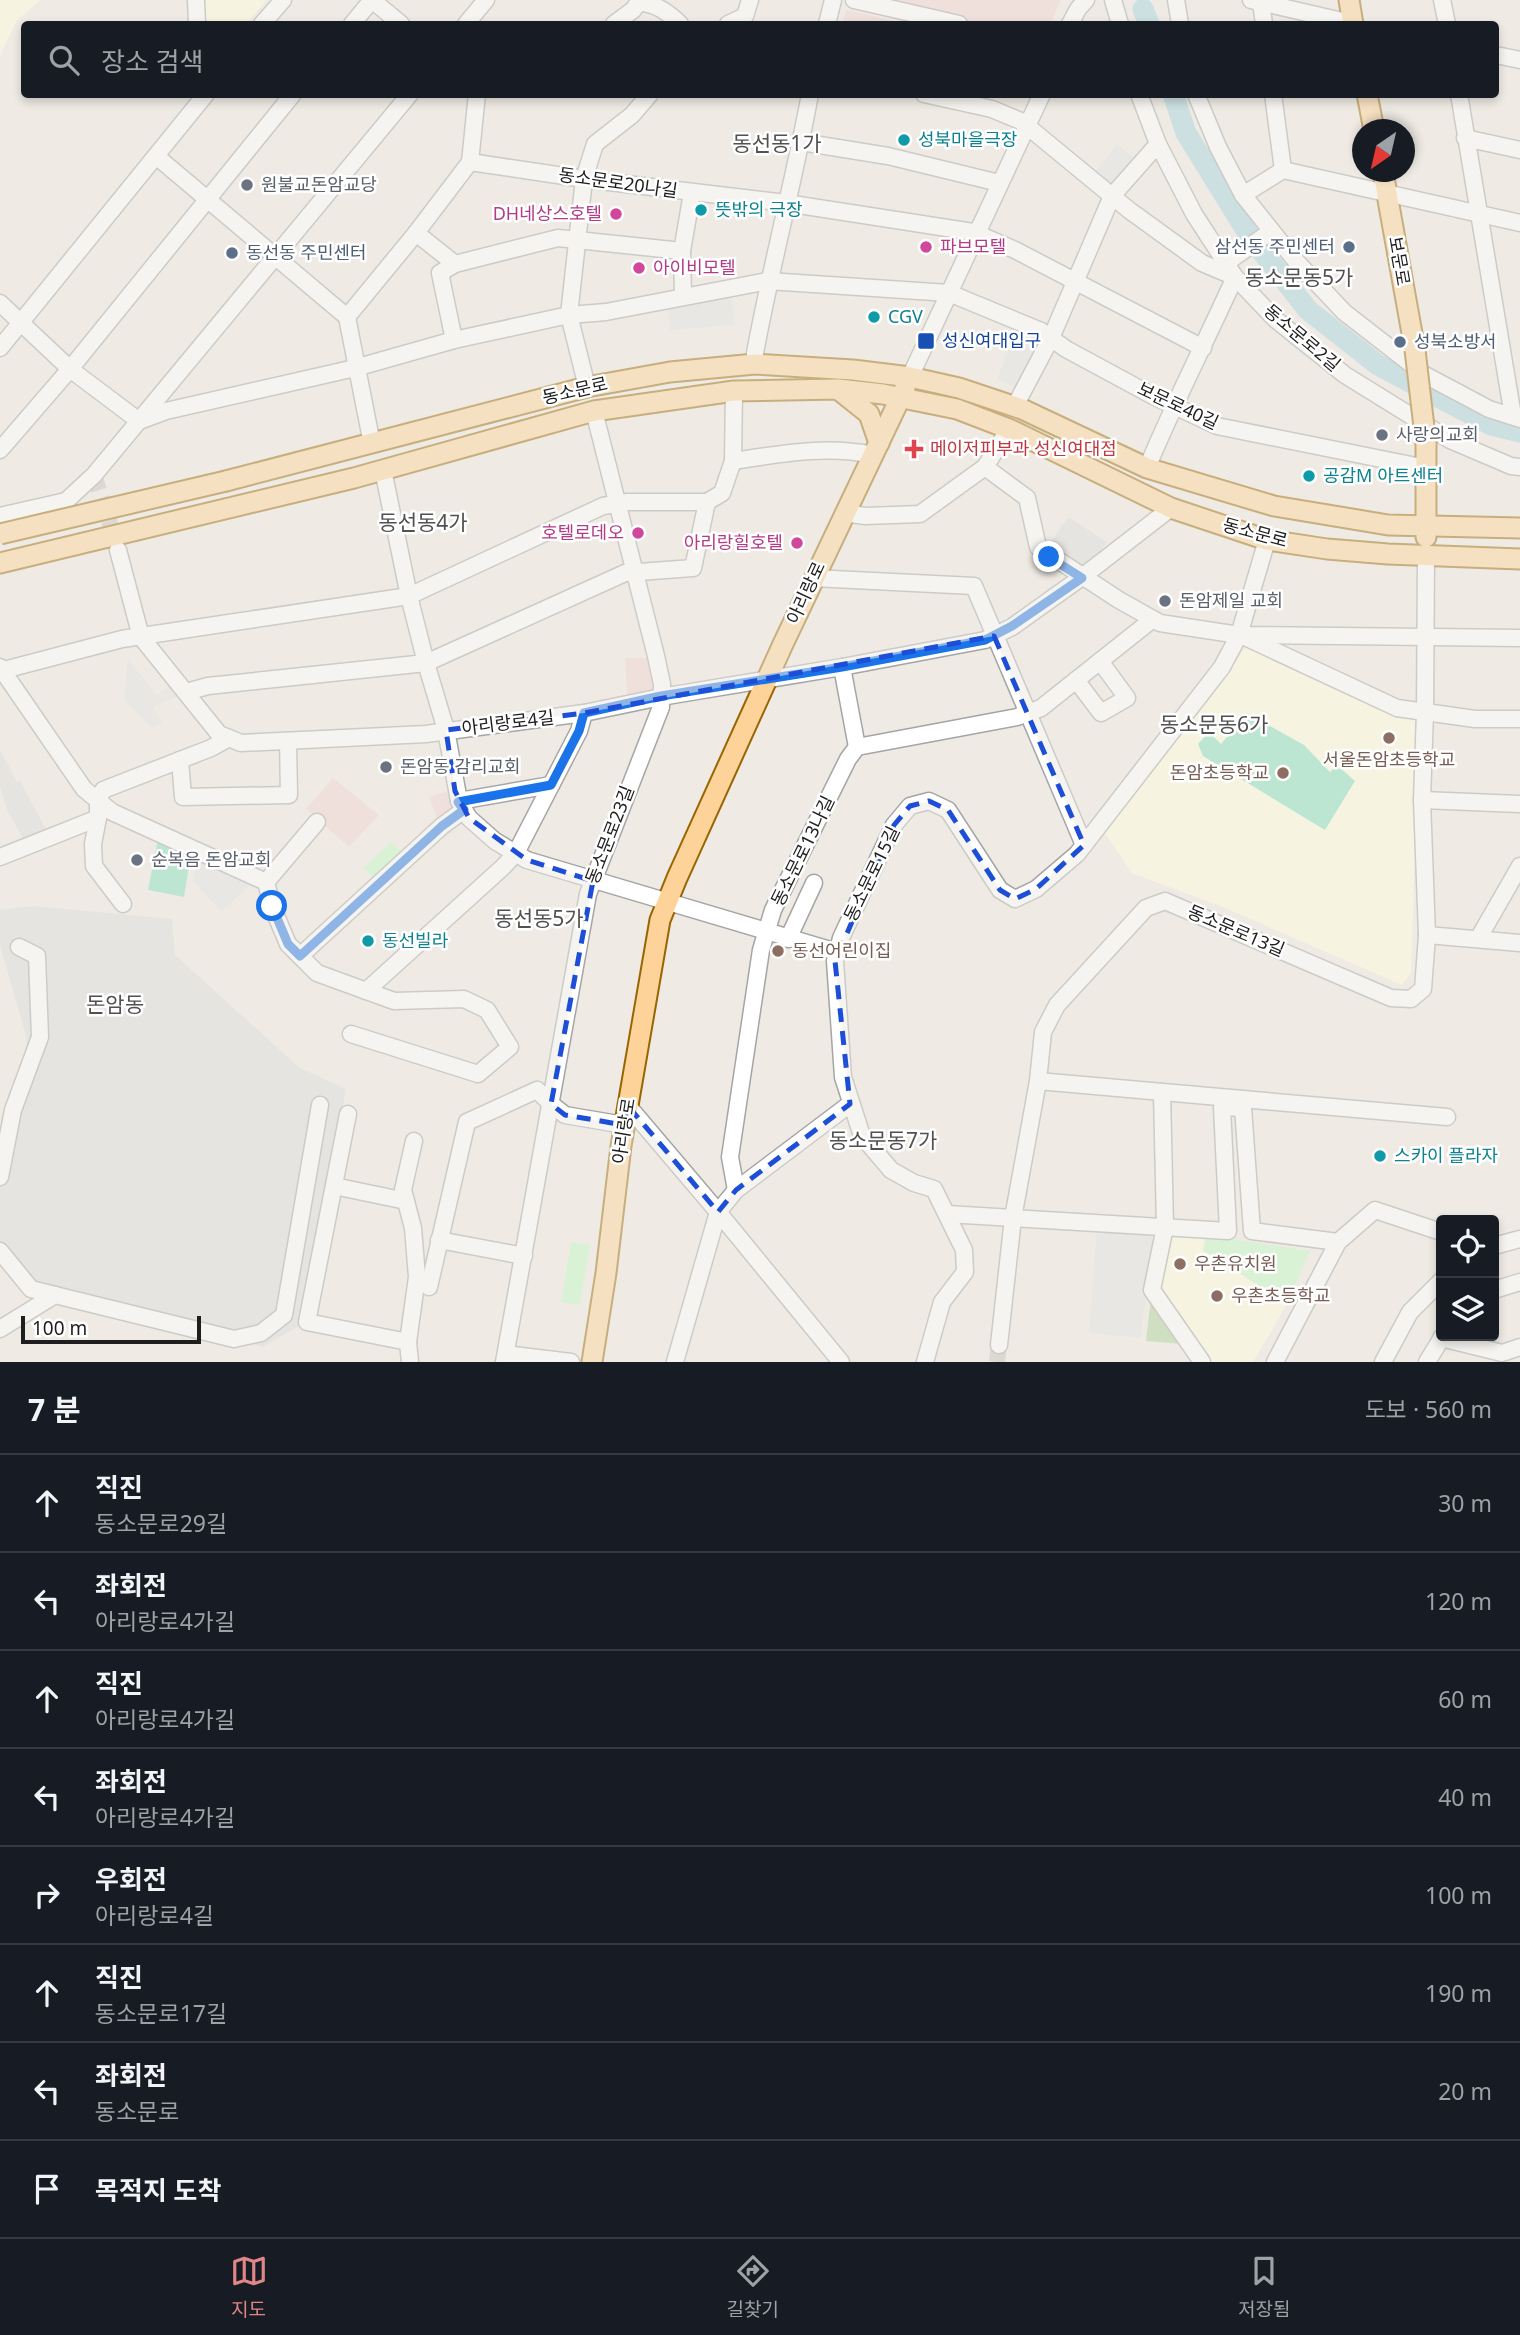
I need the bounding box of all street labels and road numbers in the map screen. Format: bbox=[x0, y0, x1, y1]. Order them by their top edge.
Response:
street label: 동소문로20나길 bbox=[557, 162, 679, 202]
street label: 보문로 bbox=[1384, 234, 1416, 287]
street label: 동소문로2길 bbox=[1259, 298, 1346, 376]
street label: 동소문로 bbox=[540, 371, 610, 409]
street label: 보문로40길 bbox=[1134, 376, 1223, 434]
street label: 동소문로 bbox=[1220, 512, 1290, 552]
street label: 아리랑로 bbox=[780, 557, 830, 628]
street label: 아리랑로4길 bbox=[460, 704, 556, 740]
street label: 동소문로23길 bbox=[579, 782, 639, 887]
street label: 동소문로13나길 bbox=[765, 791, 839, 910]
street label: 동소문로15길 bbox=[838, 822, 905, 925]
street label: 동소문로13길 bbox=[1184, 899, 1289, 961]
street label: 아리랑로 bbox=[606, 1096, 640, 1165]

